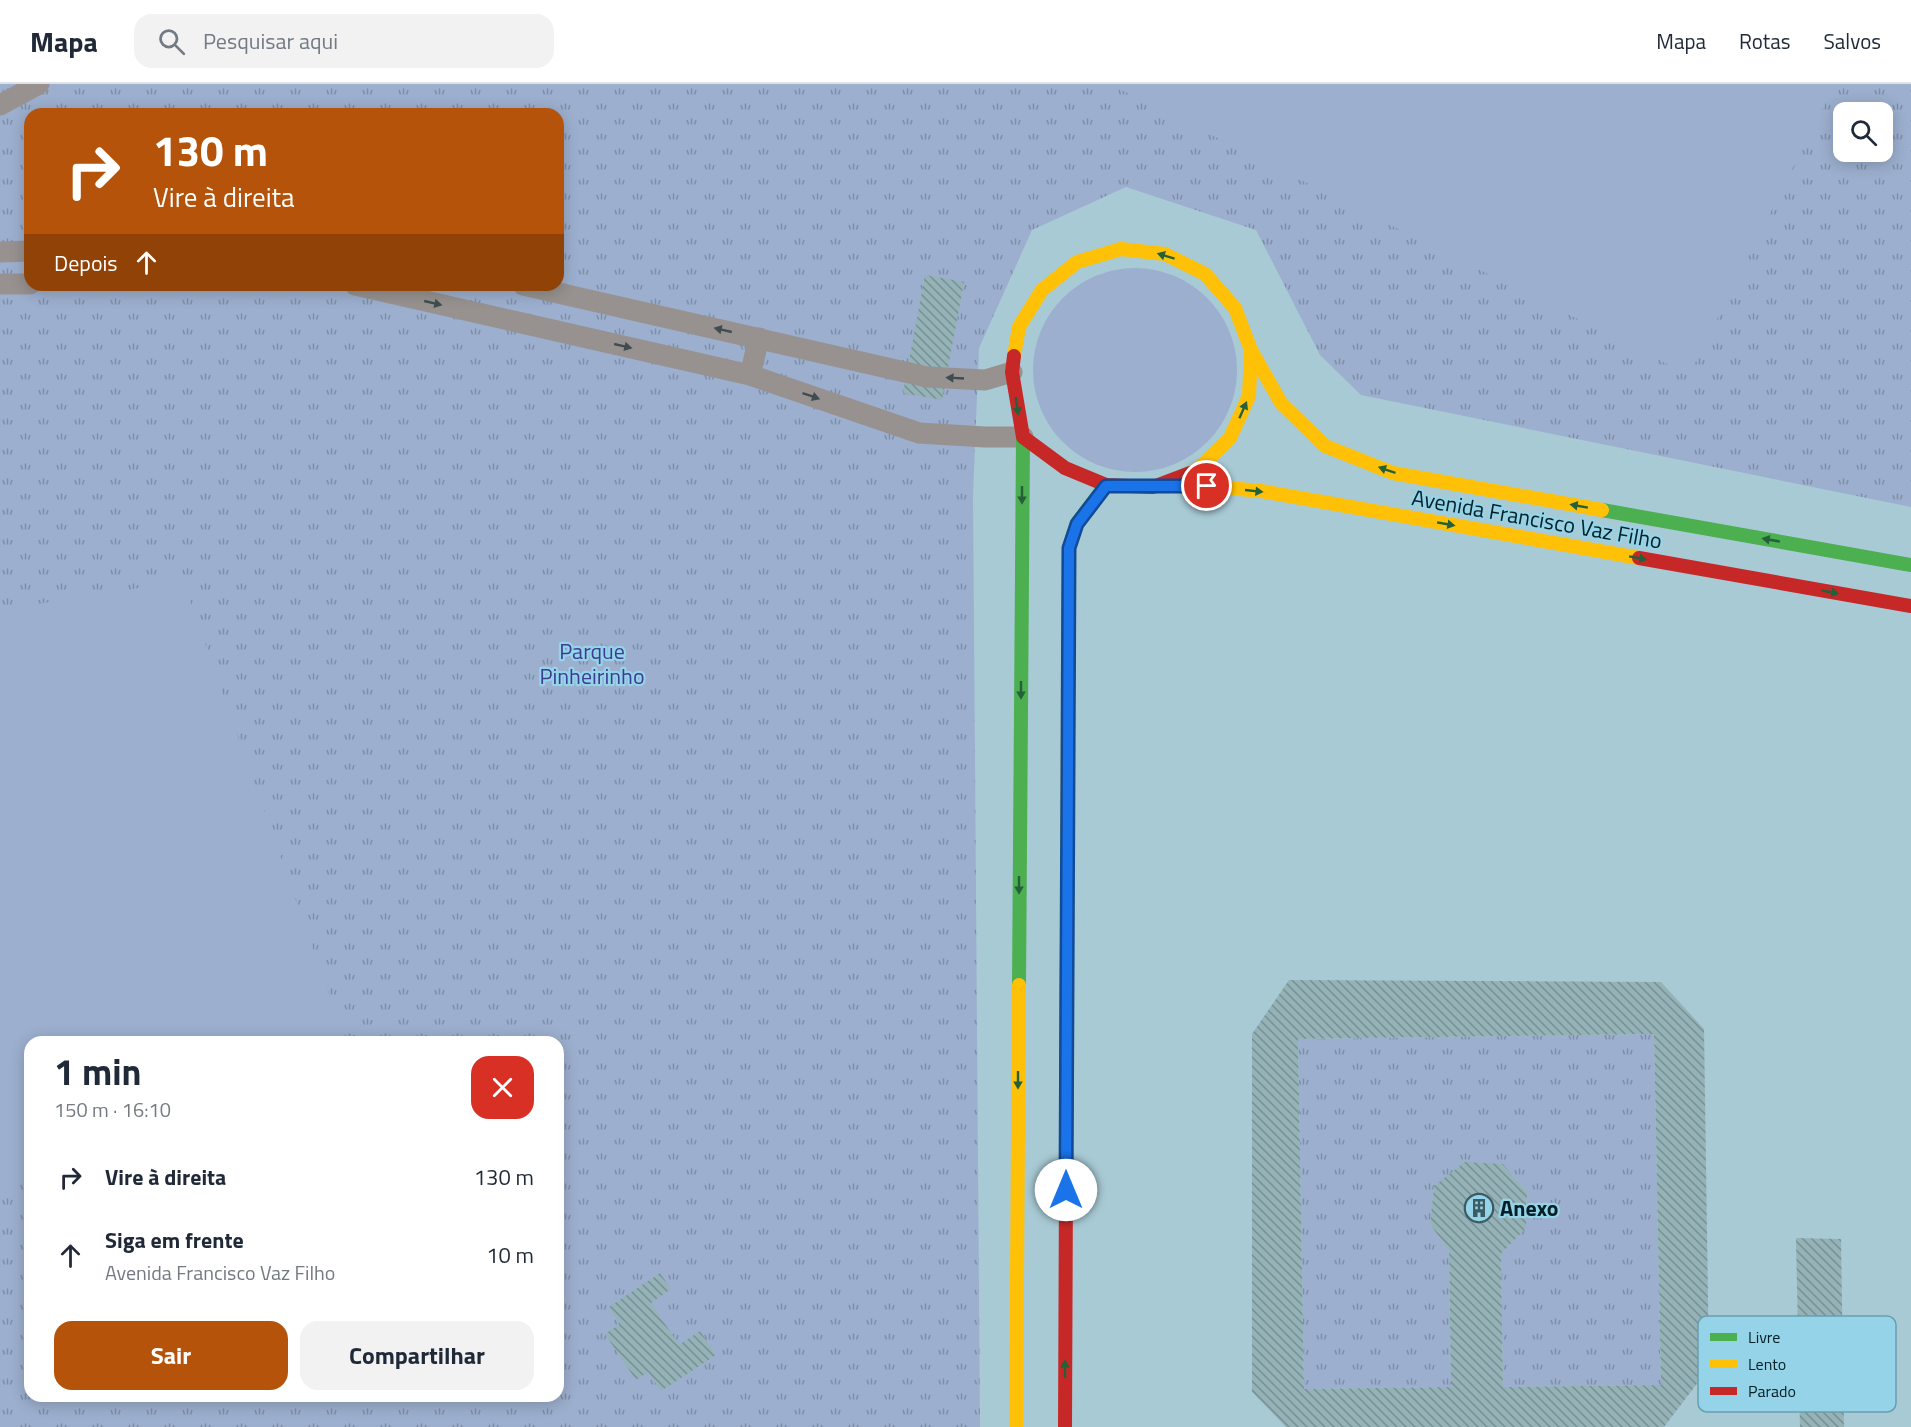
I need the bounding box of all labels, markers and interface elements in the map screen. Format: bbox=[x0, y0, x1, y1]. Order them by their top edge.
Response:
search box bbox=[134, 14, 554, 68]
text: Mapa bbox=[30, 20, 98, 63]
text: Pesquisar aqui bbox=[203, 24, 338, 58]
icon: search bbox=[155, 25, 188, 58]
text: Mapa bbox=[1656, 25, 1706, 57]
text: Rotas bbox=[1739, 25, 1790, 57]
text: Salvos bbox=[1823, 25, 1881, 57]
map controls bbox=[1833, 102, 1893, 162]
button: search bbox=[1833, 102, 1893, 162]
text: 130 m bbox=[153, 118, 268, 182]
icon: right bbox=[54, 132, 132, 210]
text: Vire à direita bbox=[153, 176, 295, 217]
text: Depois bbox=[54, 246, 118, 280]
icon: ahead bbox=[130, 246, 163, 279]
one-way arrow bbox=[1157, 251, 1175, 260]
one-way arrow bbox=[423, 298, 442, 308]
one-way arrow bbox=[713, 325, 732, 334]
one-way arrow bbox=[613, 342, 632, 351]
one-way arrow bbox=[945, 374, 964, 383]
one-way arrow bbox=[802, 391, 820, 401]
one-way arrow bbox=[1013, 396, 1022, 415]
one-way arrow bbox=[1238, 400, 1248, 418]
pin bbox=[1181, 460, 1232, 511]
one-way arrow bbox=[1378, 465, 1396, 475]
icon: arrive bbox=[1190, 469, 1223, 502]
street label: Avenida Francisco Vaz Filho bbox=[1409, 480, 1665, 558]
one-way arrow bbox=[1017, 486, 1027, 505]
one-way arrow bbox=[1244, 486, 1263, 496]
one-way arrow bbox=[1569, 501, 1588, 510]
one-way arrow bbox=[1436, 520, 1455, 529]
one-way arrow bbox=[1761, 535, 1780, 544]
one-way arrow bbox=[1628, 554, 1647, 563]
one-way arrow bbox=[1820, 588, 1839, 597]
park label: Parque Pinheirinho bbox=[539, 634, 645, 693]
one-way arrow bbox=[1016, 681, 1026, 700]
one-way arrow bbox=[1014, 876, 1024, 895]
text: 1 min bbox=[54, 1044, 141, 1099]
button: close bbox=[471, 1056, 534, 1119]
one-way arrow bbox=[1013, 1071, 1023, 1090]
text: 150 m · 16:10 bbox=[54, 1094, 171, 1125]
position arrow bbox=[1034, 1158, 1098, 1222]
text: Vire à direita bbox=[105, 1160, 226, 1194]
text: 130 m bbox=[474, 1160, 534, 1194]
icon: right bbox=[54, 1161, 87, 1194]
place label: Anexo bbox=[1500, 1191, 1559, 1225]
building icon: Anexo bbox=[1463, 1192, 1495, 1224]
text: Siga em frente bbox=[105, 1223, 244, 1257]
text: 10 m bbox=[486, 1238, 534, 1272]
icon: ahead bbox=[54, 1239, 87, 1272]
text: Avenida Francisco Vaz Filho bbox=[105, 1257, 335, 1288]
legend bbox=[1698, 1316, 1896, 1412]
button: Sair bbox=[54, 1321, 288, 1390]
button: Compartilhar bbox=[300, 1321, 534, 1390]
text: Livre bbox=[1748, 1325, 1780, 1349]
text: Lento bbox=[1748, 1352, 1786, 1376]
one-way arrow bbox=[1060, 1359, 1070, 1378]
text: Parado bbox=[1748, 1379, 1796, 1403]

